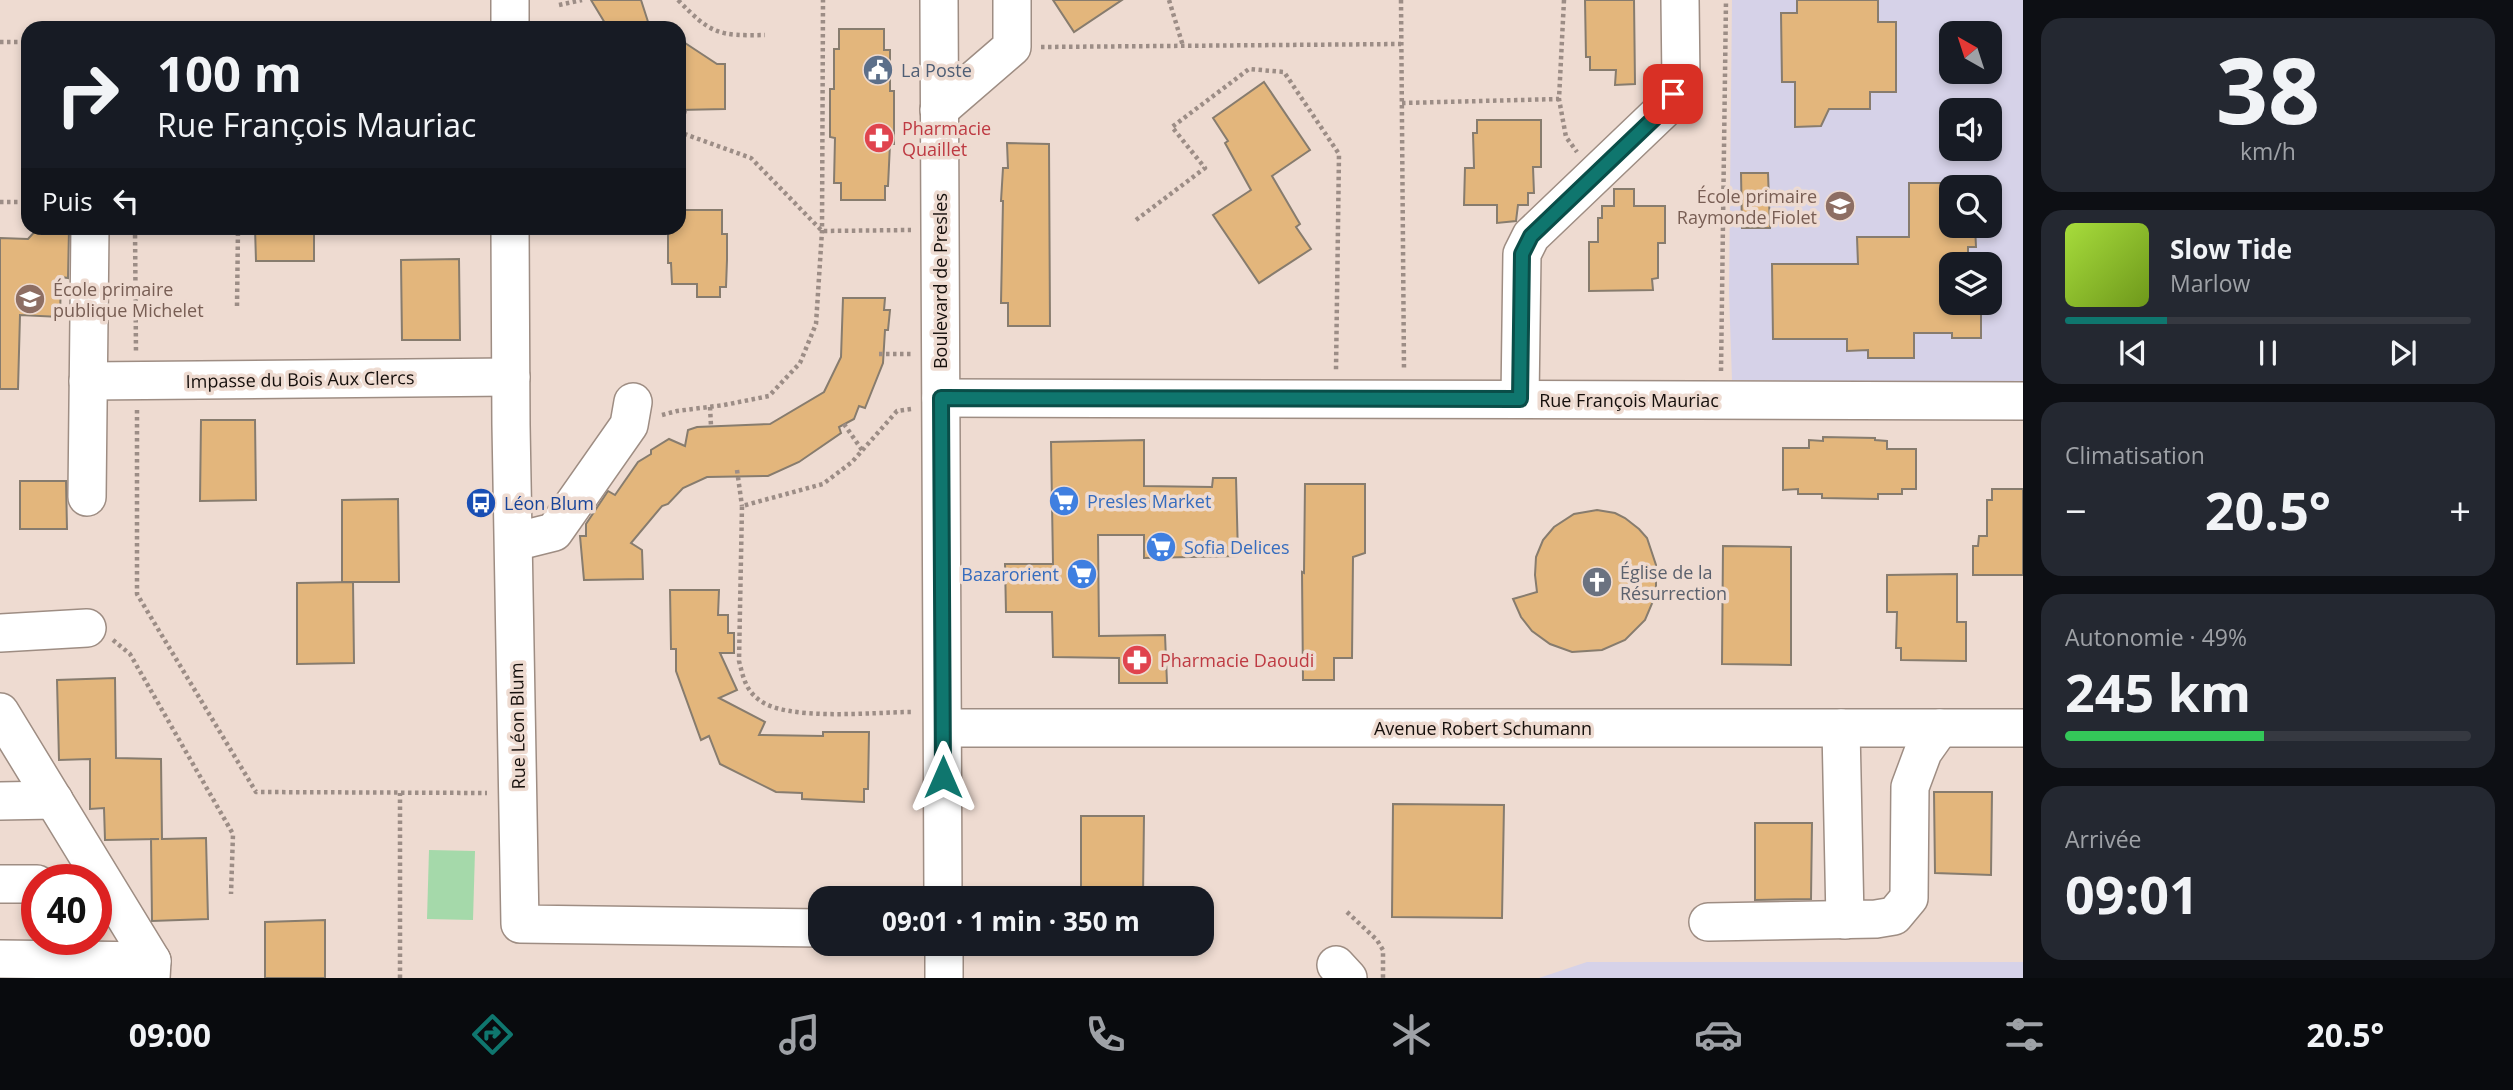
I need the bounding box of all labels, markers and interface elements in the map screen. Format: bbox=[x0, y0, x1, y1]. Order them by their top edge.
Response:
north arrow bbox=[1939, 21, 2002, 84]
map controls bbox=[1939, 21, 2002, 315]
text: 38 bbox=[2216, 27, 2320, 151]
text: 100 m bbox=[157, 40, 302, 106]
icon: right bbox=[42, 49, 133, 140]
public building icon: La Poste bbox=[861, 53, 895, 87]
place label: La Poste bbox=[901, 58, 972, 82]
pin bbox=[1643, 64, 1703, 124]
icon: arrive bbox=[1654, 75, 1692, 113]
button: sound bbox=[1939, 98, 2002, 161]
text: Rue François Mauriac bbox=[157, 103, 476, 146]
place label: Pharmacie Quaillet bbox=[902, 116, 991, 161]
pharmacy icon: Pharmacie Quaillet bbox=[862, 121, 896, 155]
text: km/h bbox=[2240, 135, 2296, 167]
button: search bbox=[1939, 175, 2002, 238]
icon: left bbox=[107, 182, 145, 220]
text: Puis bbox=[42, 183, 93, 219]
place label: École primaire Raymonde Fiolet bbox=[1677, 184, 1817, 229]
school or university icon: École primaire Raymonde Fiolet bbox=[1823, 189, 1857, 223]
street label: Boulevard de Presles bbox=[928, 193, 952, 369]
text: Slow Tide bbox=[2170, 231, 2292, 267]
button: layers bbox=[1939, 252, 2002, 315]
text: Marlow bbox=[2170, 267, 2250, 299]
place label: École primaire publique Michelet bbox=[53, 277, 204, 322]
school or university icon: École primaire publique Michelet bbox=[13, 282, 47, 316]
icon: previous bbox=[2114, 334, 2152, 372]
icon: pause bbox=[2249, 334, 2287, 372]
icon: next bbox=[2384, 334, 2422, 372]
street label: Impasse du Bois Aux Clercs bbox=[185, 365, 415, 393]
street label: Rue François Mauriac bbox=[1539, 388, 1719, 412]
text: Climatisation bbox=[2065, 439, 2205, 471]
text: 20.5° bbox=[2205, 474, 2331, 545]
supermarket icon: Presles Market bbox=[1047, 484, 1081, 518]
text: − bbox=[2065, 484, 2087, 536]
text: + bbox=[2449, 484, 2471, 536]
bus stop icon: Léon Blum bbox=[464, 486, 498, 520]
place label: Presles Market bbox=[1087, 489, 1211, 513]
place label: Léon Blum bbox=[504, 491, 594, 515]
supermarket icon: Sofia Delices bbox=[1144, 530, 1178, 564]
place label: Sofia Delices bbox=[1184, 535, 1290, 559]
supermarket icon: Bazarorient bbox=[1065, 557, 1099, 591]
place label: Église de la Résurrection bbox=[1620, 560, 1727, 605]
place label: Bazarorient bbox=[961, 562, 1059, 586]
church icon: Église de la Résurrection bbox=[1580, 565, 1614, 599]
text: Autonomie · 49% bbox=[2065, 621, 2247, 653]
pharmacy icon: Pharmacie Daoudi bbox=[1120, 643, 1154, 677]
place label: Pharmacie Daoudi bbox=[1160, 648, 1314, 672]
text: 245 km bbox=[2065, 656, 2251, 727]
street label: Rue Léon Blum bbox=[504, 662, 530, 790]
street label: Avenue Robert Schumann bbox=[1374, 716, 1592, 740]
position arrow bbox=[906, 740, 980, 814]
text: Arrivée bbox=[2065, 823, 2141, 855]
text: 09:01 bbox=[2065, 858, 2199, 929]
speed limit sign: 40 bbox=[21, 864, 112, 955]
text: 09:01 · 1 min · 350 m bbox=[882, 903, 1140, 939]
icon: directions bbox=[468, 1010, 517, 1059]
icon: music bbox=[775, 1010, 824, 1059]
icon: phone bbox=[1081, 1010, 1130, 1059]
icon: climate bbox=[1387, 1010, 1436, 1059]
icon: car bbox=[1694, 1010, 1743, 1059]
icon: filters bbox=[2000, 1010, 2049, 1059]
text: 09:00 bbox=[129, 1013, 211, 1056]
text: 20.5° bbox=[2307, 1013, 2384, 1056]

